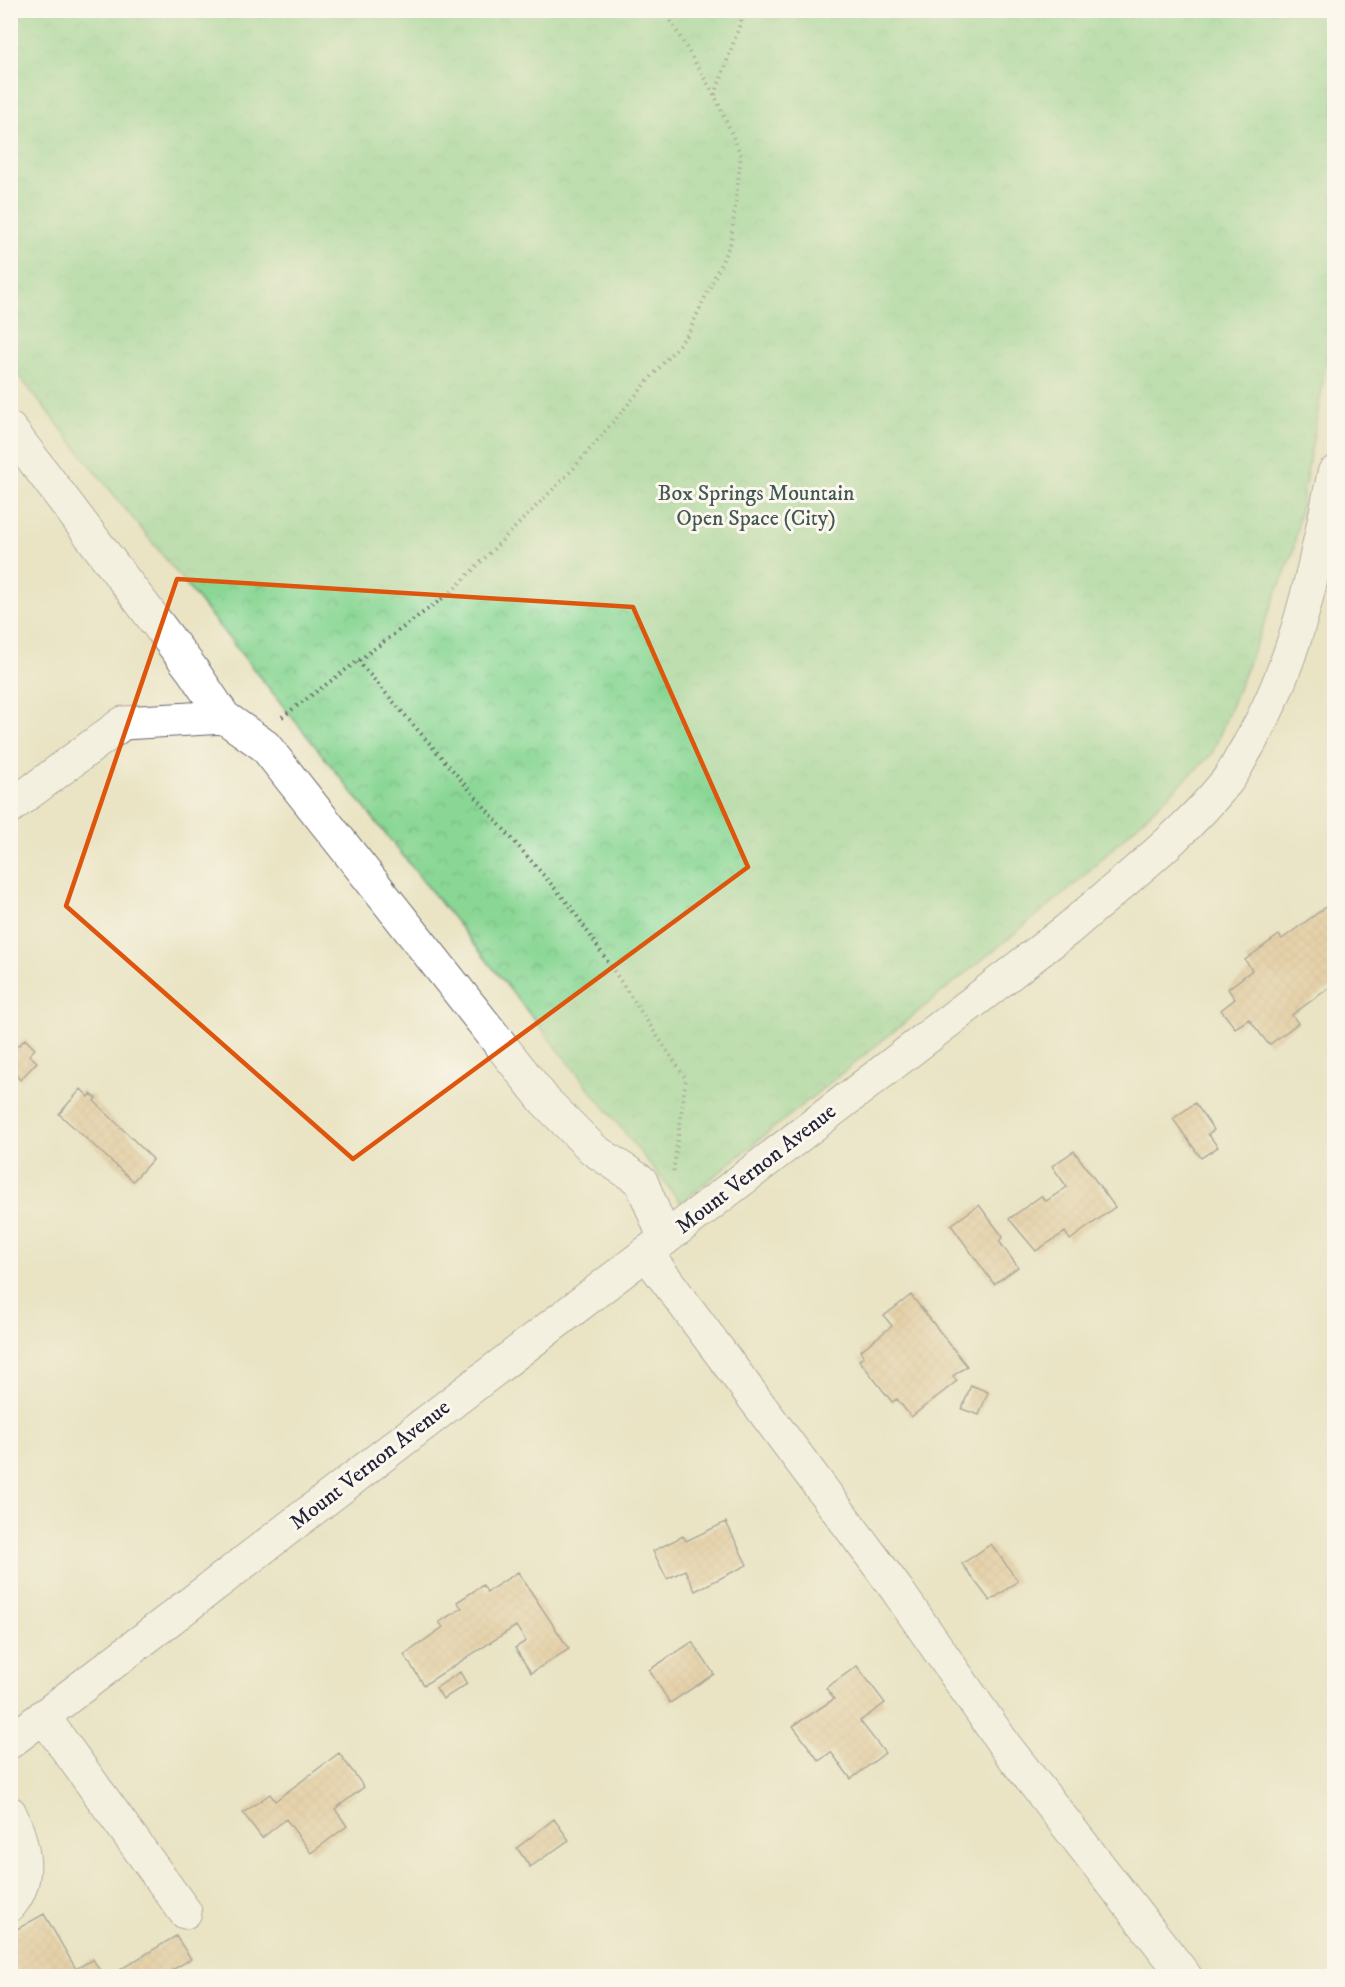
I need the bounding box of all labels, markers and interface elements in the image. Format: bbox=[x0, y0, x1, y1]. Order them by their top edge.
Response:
park label: Box Springs Mountain Open Space (City) bbox=[658, 480, 855, 532]
street label: Mount Vernon Avenue bbox=[670, 1098, 842, 1240]
street label: Mount Vernon Avenue bbox=[284, 1394, 456, 1536]

